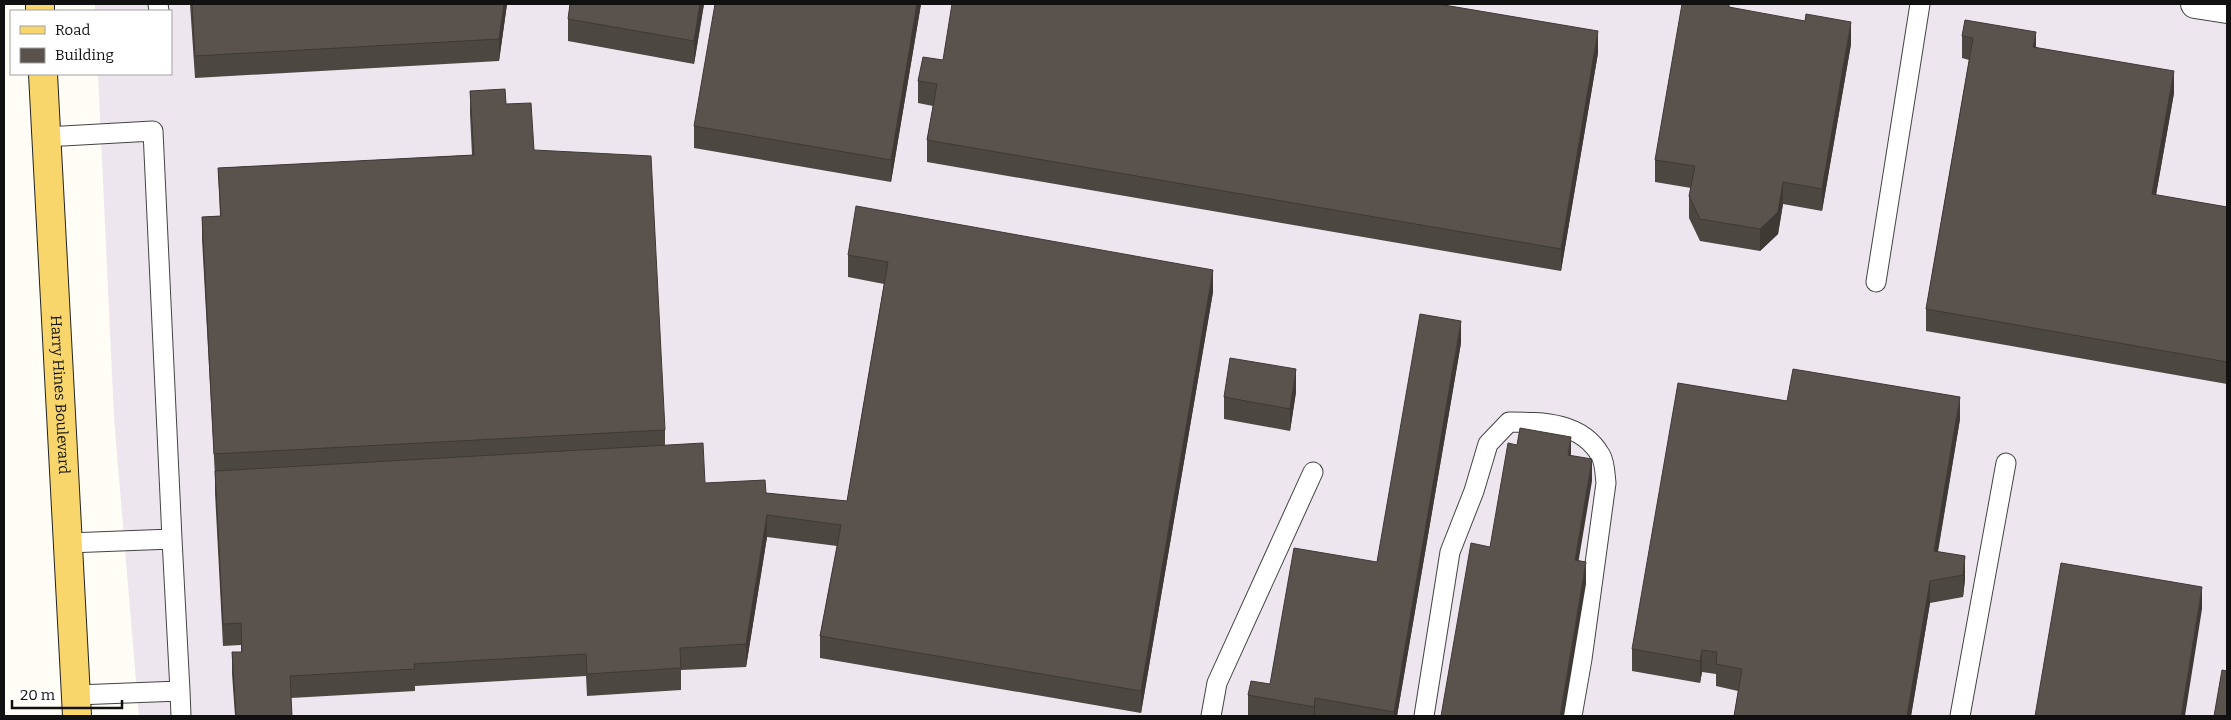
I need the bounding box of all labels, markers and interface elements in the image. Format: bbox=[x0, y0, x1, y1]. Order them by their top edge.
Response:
legend bbox=[10, 10, 172, 75]
text: Road bbox=[55, 21, 90, 39]
text: Building bbox=[55, 46, 114, 64]
street label: Harry Hines Boulevard bbox=[47, 315, 73, 475]
scale bar bbox=[12, 678, 122, 710]
text: 20 m bbox=[20, 686, 56, 704]

